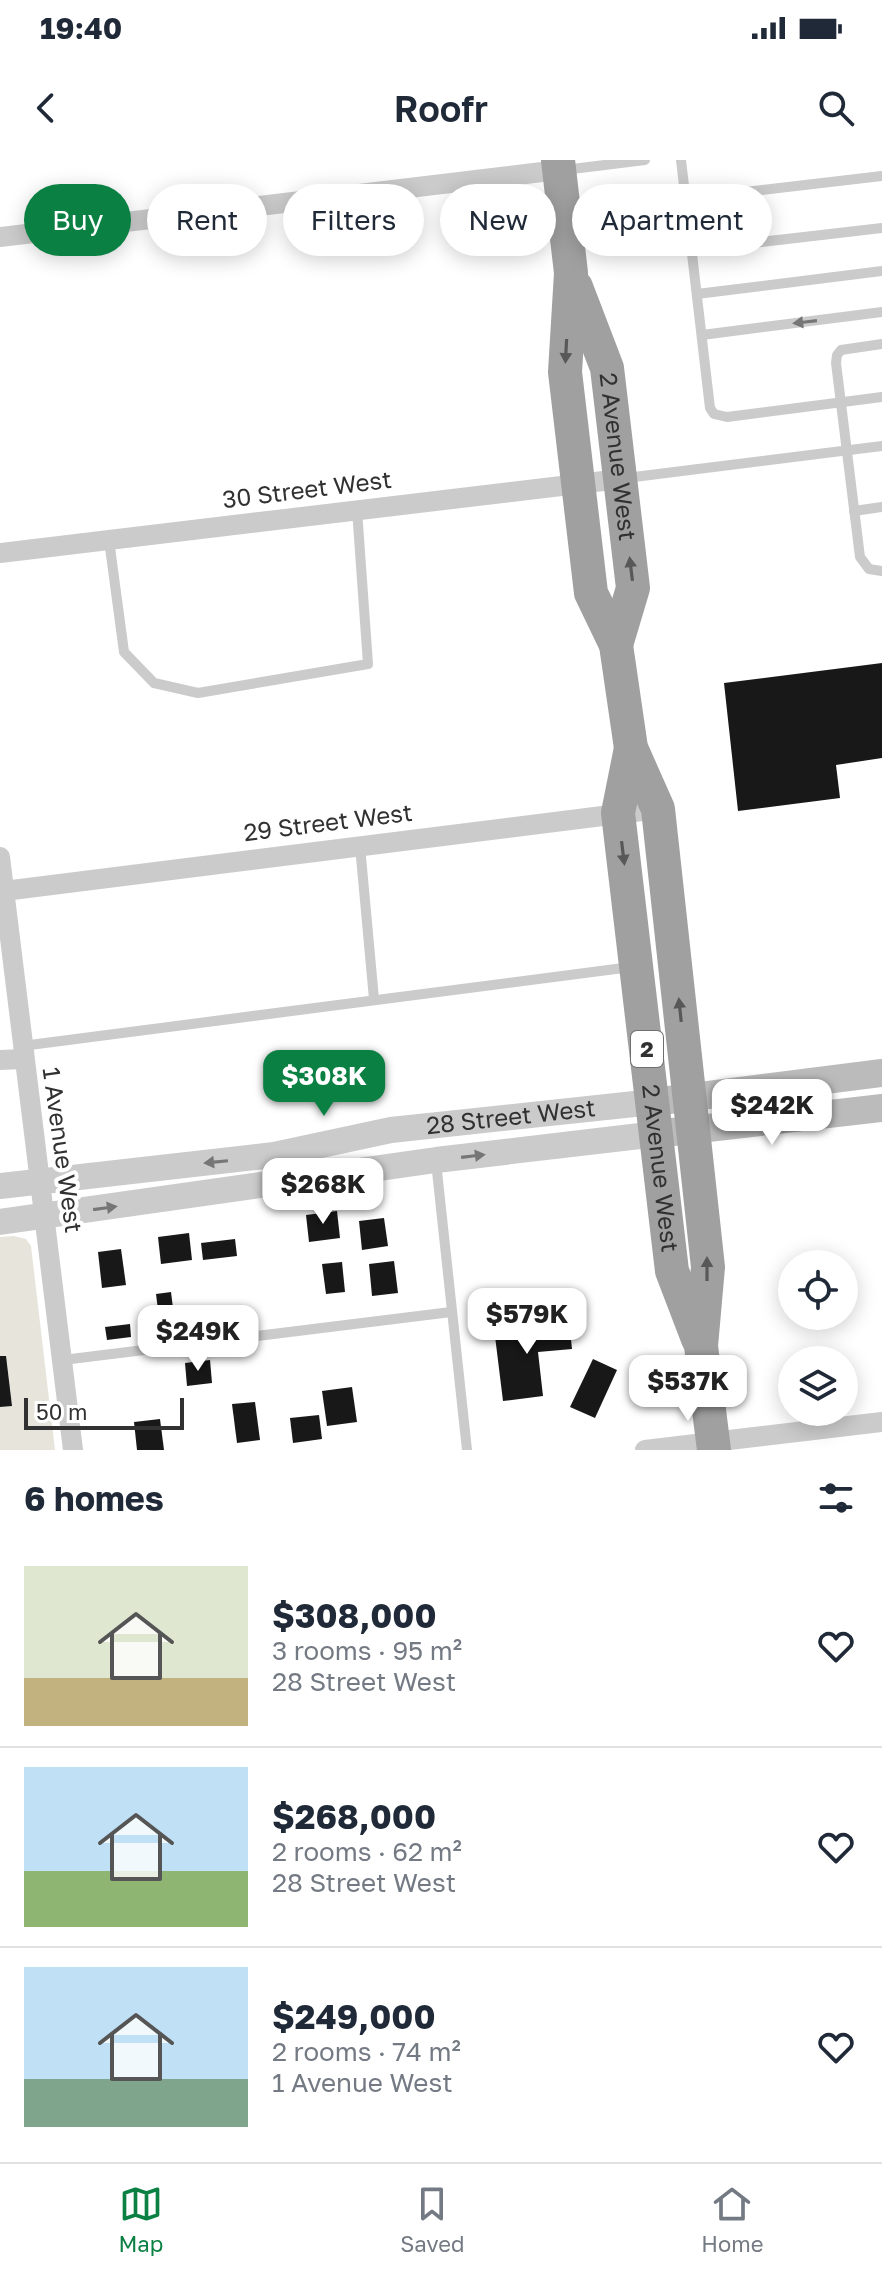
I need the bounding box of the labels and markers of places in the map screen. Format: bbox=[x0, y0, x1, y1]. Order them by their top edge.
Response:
pin: $308K bbox=[268, 1050, 380, 1118]
pin: $242K bbox=[716, 1079, 828, 1147]
pin: $268K bbox=[267, 1158, 379, 1226]
pin: $579K bbox=[471, 1288, 583, 1356]
pin: $249K bbox=[142, 1305, 254, 1373]
pin: $537K bbox=[632, 1355, 744, 1423]

